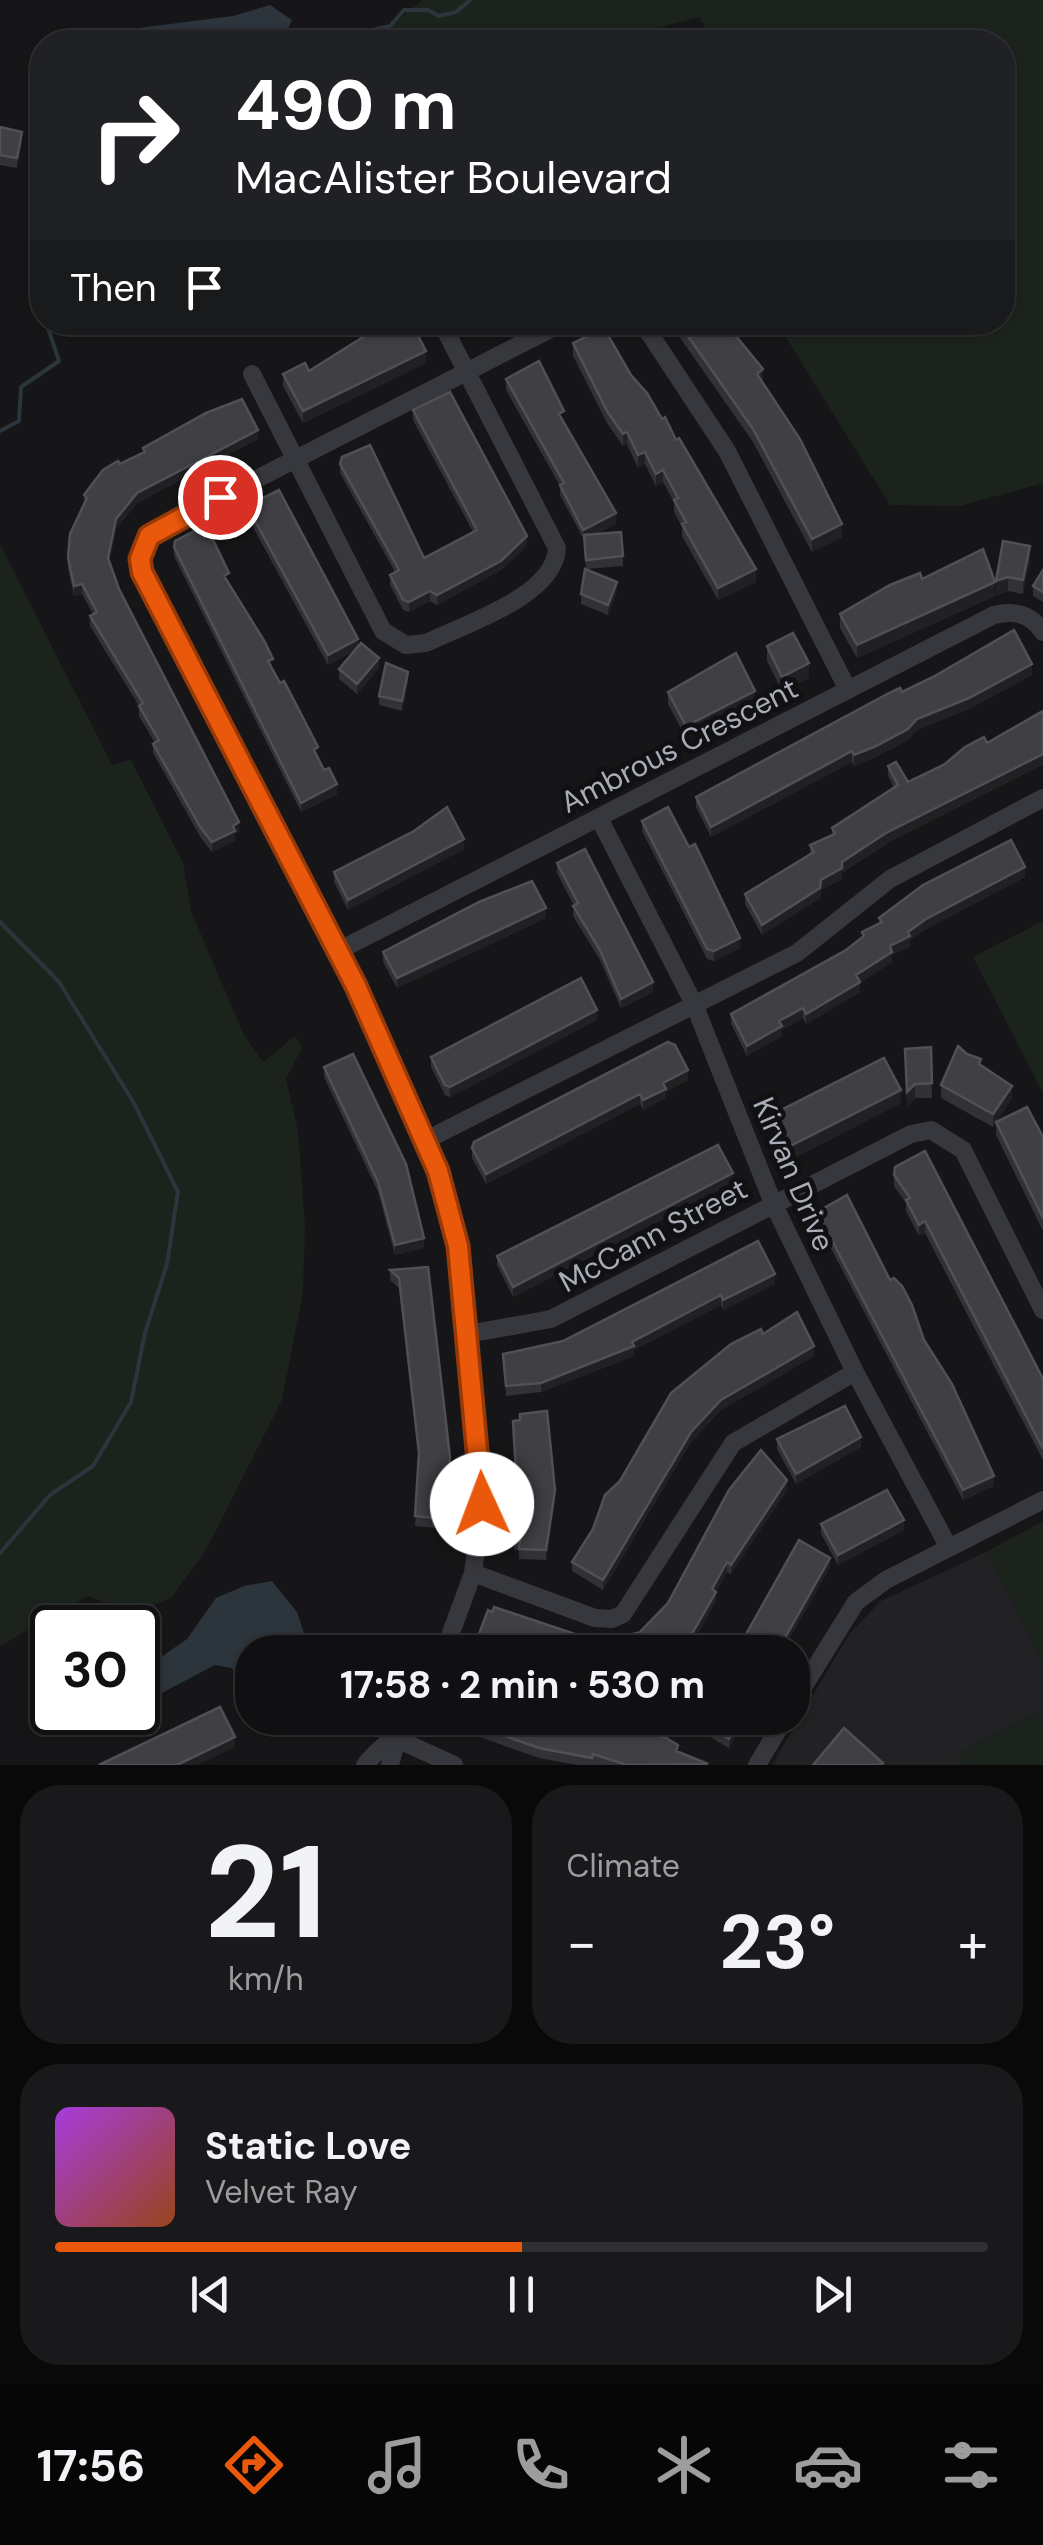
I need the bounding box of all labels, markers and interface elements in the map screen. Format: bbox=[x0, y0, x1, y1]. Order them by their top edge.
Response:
text: 490 m bbox=[235, 60, 457, 151]
icon: right bbox=[70, 70, 200, 200]
text: MacAlister Boulevard bbox=[235, 148, 672, 207]
icon: arrive bbox=[177, 260, 232, 315]
text: Then bbox=[70, 263, 157, 313]
pin bbox=[178, 455, 263, 540]
icon: arrive bbox=[193, 470, 248, 525]
street label: Ambrous Crescent bbox=[554, 668, 804, 822]
street label: Kirvan Drive bbox=[744, 1091, 844, 1257]
street label: McCann Street bbox=[552, 1169, 754, 1301]
position arrow bbox=[430, 1452, 534, 1556]
speed limit sign: 30 bbox=[30, 1605, 160, 1735]
text: 17:58 · 2 min · 530 m bbox=[340, 1660, 705, 1710]
text: 21 bbox=[205, 1808, 327, 1977]
text: Climate bbox=[567, 1845, 680, 1887]
text: 23° bbox=[719, 1894, 835, 1991]
text: − bbox=[567, 1907, 597, 1979]
text: + bbox=[958, 1907, 988, 1979]
text: km/h bbox=[228, 1958, 304, 2000]
text: Static Love bbox=[205, 2121, 411, 2171]
text: Velvet Ray bbox=[205, 2171, 358, 2213]
icon: previous bbox=[183, 2267, 238, 2322]
icon: pause bbox=[494, 2267, 549, 2322]
icon: next bbox=[805, 2267, 860, 2322]
icon: directions bbox=[219, 2430, 289, 2500]
icon: music bbox=[362, 2430, 432, 2500]
icon: phone bbox=[506, 2430, 576, 2500]
icon: climate bbox=[649, 2430, 719, 2500]
icon: car bbox=[793, 2430, 863, 2500]
icon: filters bbox=[936, 2430, 1006, 2500]
text: 17:56 bbox=[37, 2436, 145, 2495]

